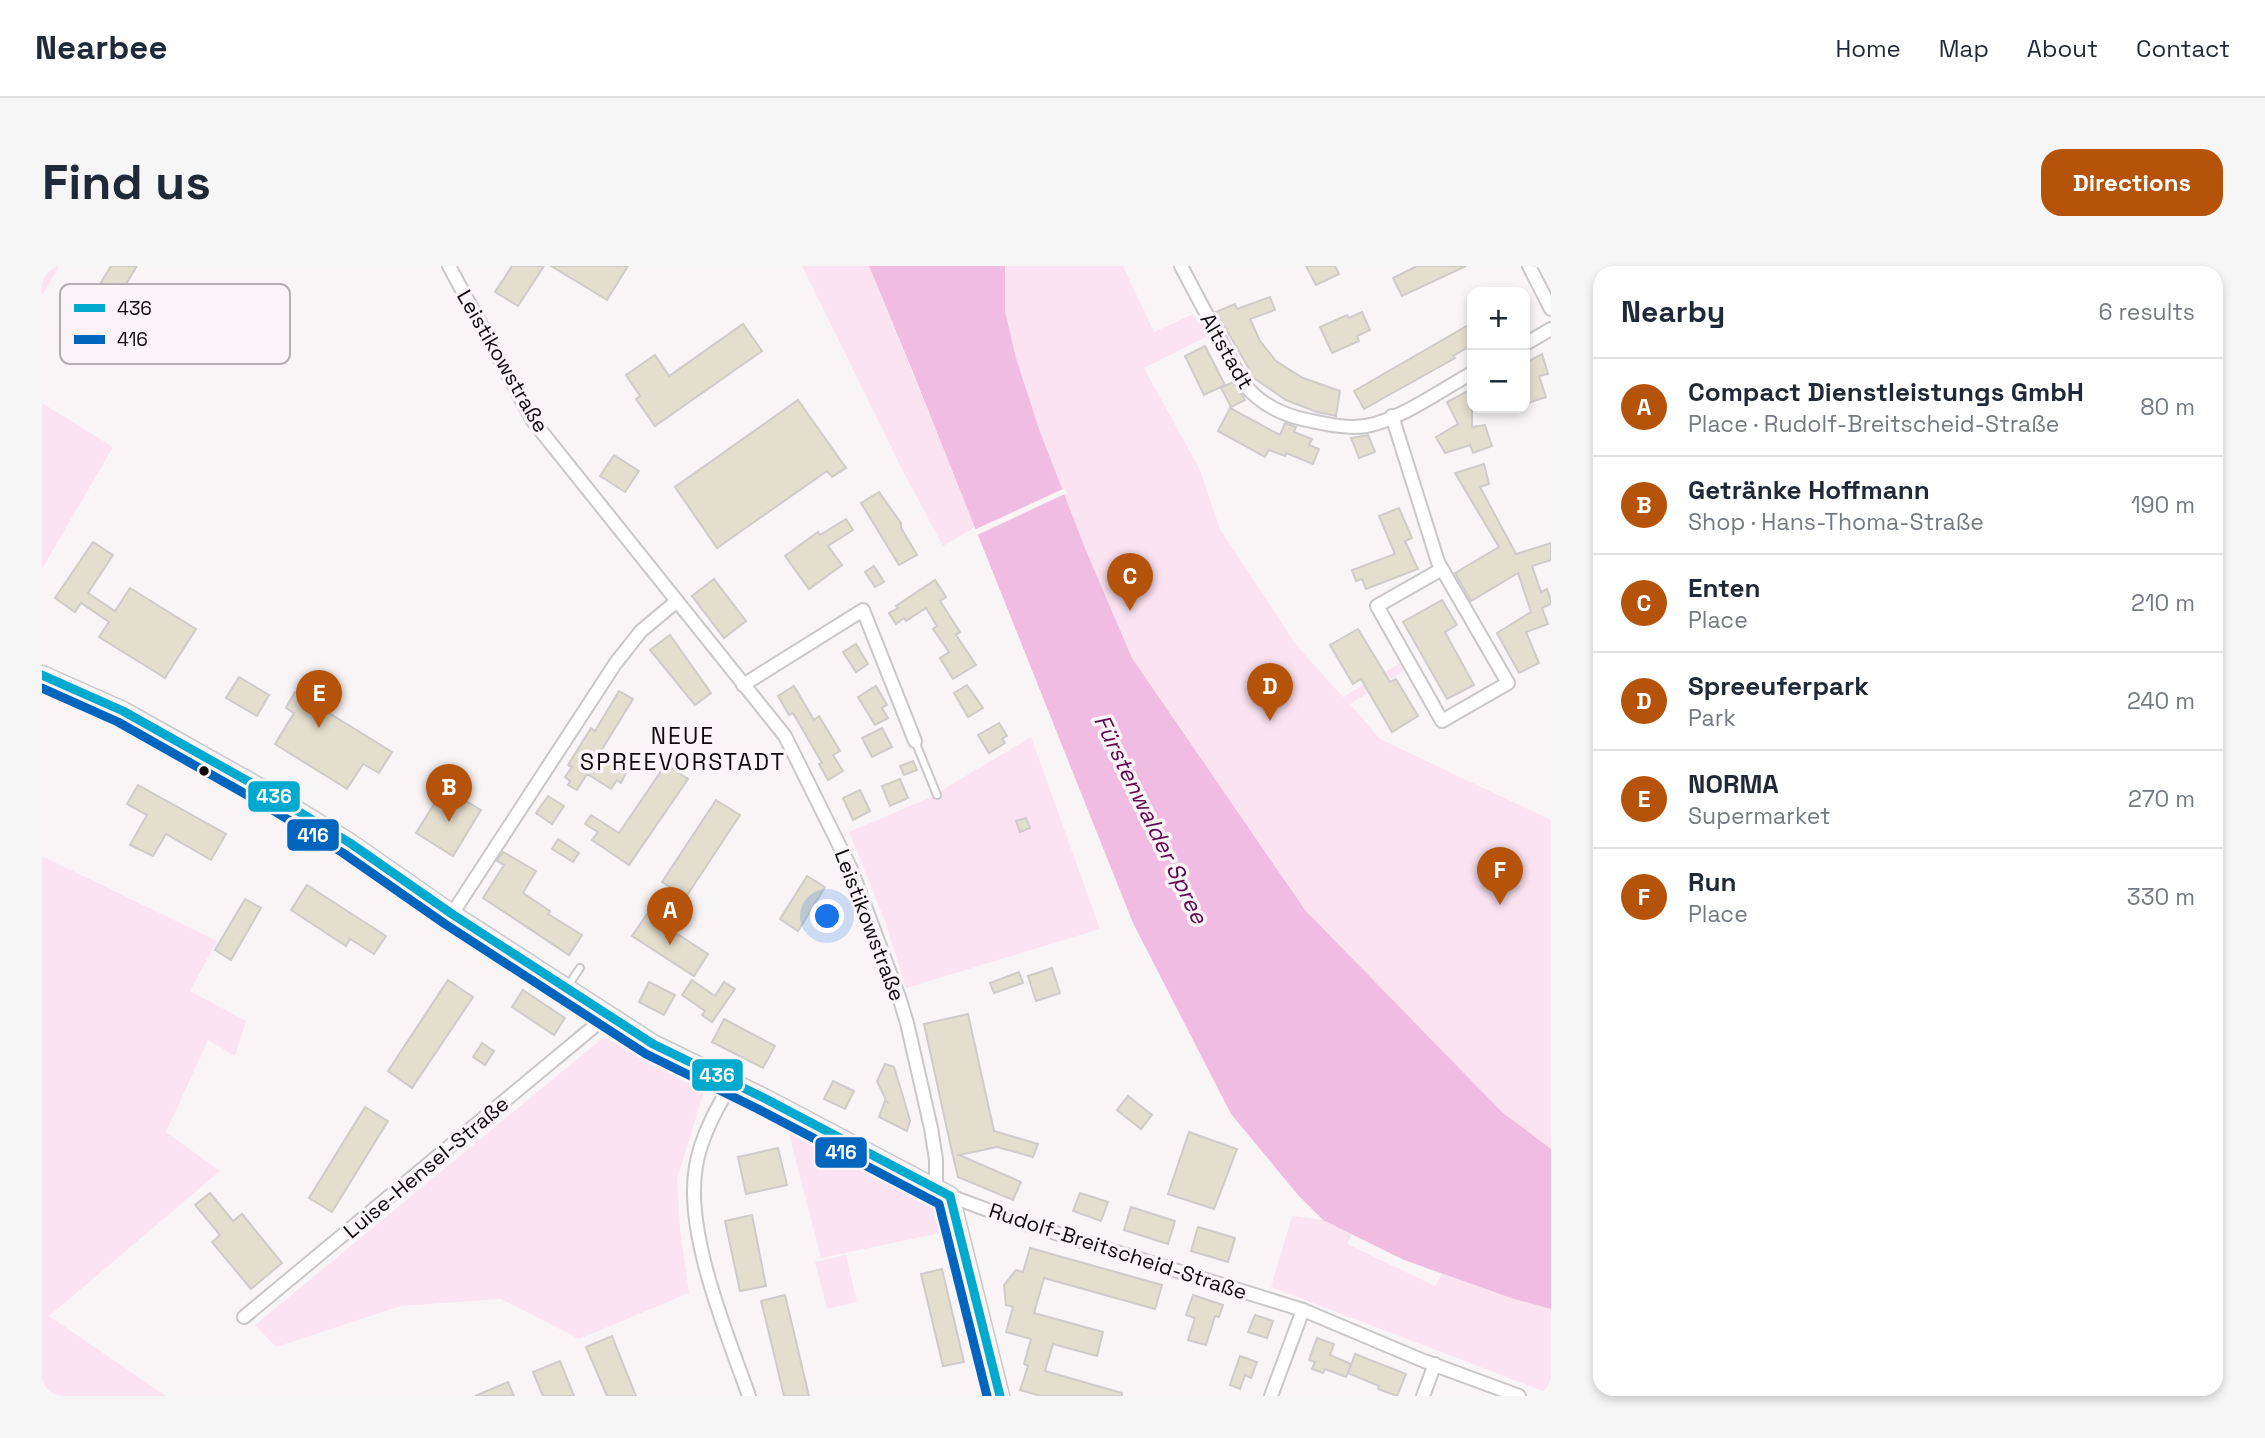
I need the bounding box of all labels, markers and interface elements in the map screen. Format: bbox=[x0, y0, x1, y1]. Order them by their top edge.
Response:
text: Nearbee bbox=[35, 27, 167, 69]
text: Home bbox=[1835, 33, 1901, 64]
text: Map bbox=[1939, 33, 1989, 64]
text: About bbox=[2027, 33, 2098, 64]
text: Contact bbox=[2136, 33, 2230, 64]
button: Directions bbox=[2041, 149, 2223, 216]
text: Find us bbox=[42, 151, 211, 213]
legend bbox=[60, 284, 290, 364]
street label: Leistikowstraße bbox=[451, 285, 555, 437]
map controls bbox=[1467, 287, 1530, 413]
button: + bbox=[1467, 287, 1530, 350]
text: Nearby bbox=[1621, 292, 1725, 331]
text: 436 bbox=[117, 296, 152, 321]
text: 6 results bbox=[2099, 297, 2195, 327]
street label: Altstadt bbox=[1194, 308, 1260, 394]
text: 416 bbox=[117, 327, 148, 352]
button: − bbox=[1467, 350, 1530, 413]
text: Compact Dienstleistungs GmbH bbox=[1688, 375, 2084, 409]
text: A bbox=[1637, 392, 1651, 422]
text: 80 m bbox=[2140, 392, 2195, 422]
text: Place · Rudolf-Breitscheid-Straße bbox=[1688, 409, 2059, 439]
text: Getränke Hoffmann bbox=[1688, 473, 1930, 507]
text: B bbox=[1636, 490, 1652, 520]
text: 190 m bbox=[2131, 490, 2195, 520]
text: Shop · Hans-Thoma-Straße bbox=[1688, 507, 1984, 537]
pin: C bbox=[1107, 553, 1153, 611]
text: Enten bbox=[1688, 571, 1760, 605]
text: C bbox=[1637, 588, 1651, 618]
text: 210 m bbox=[2131, 588, 2195, 618]
text: Place bbox=[1688, 605, 1748, 635]
pin: D bbox=[1247, 663, 1293, 721]
text: Spreeuferpark bbox=[1688, 669, 1869, 703]
pin: E bbox=[296, 670, 342, 728]
text: D bbox=[1636, 686, 1652, 716]
text: 240 m bbox=[2127, 686, 2195, 716]
text: Park bbox=[1688, 703, 1736, 733]
water label: Fürstenwalder Spree bbox=[1087, 709, 1215, 930]
district label: NEUE SPREEVORSTADT bbox=[580, 721, 786, 777]
unlabelled marker bbox=[197, 764, 211, 778]
pin: B bbox=[426, 764, 472, 822]
text: NORMA bbox=[1688, 767, 1779, 801]
line badge: 436 bbox=[247, 780, 301, 813]
text: 436 bbox=[256, 784, 292, 809]
text: E bbox=[1638, 784, 1650, 814]
text: 270 m bbox=[2128, 784, 2195, 814]
text: Supermarket bbox=[1688, 801, 1830, 831]
line badge: 416 bbox=[286, 818, 340, 852]
text: 416 bbox=[297, 823, 329, 848]
street label: Leistikowstraße bbox=[829, 845, 911, 1005]
pin: F bbox=[1477, 847, 1523, 905]
text: Run bbox=[1688, 865, 1736, 899]
text: F bbox=[1638, 882, 1650, 912]
text: 330 m bbox=[2127, 882, 2195, 912]
pin: A bbox=[647, 887, 693, 945]
your location bbox=[810, 899, 844, 933]
text: Place bbox=[1688, 899, 1748, 929]
line badge: 436 bbox=[691, 1058, 744, 1092]
text: 436 bbox=[699, 1063, 735, 1088]
street label: Luise-Hensel-Straße bbox=[338, 1090, 514, 1244]
line badge: 416 bbox=[814, 1136, 868, 1169]
text: 416 bbox=[825, 1140, 857, 1165]
street label: Rudolf-Breitscheid-Straße bbox=[986, 1196, 1250, 1306]

